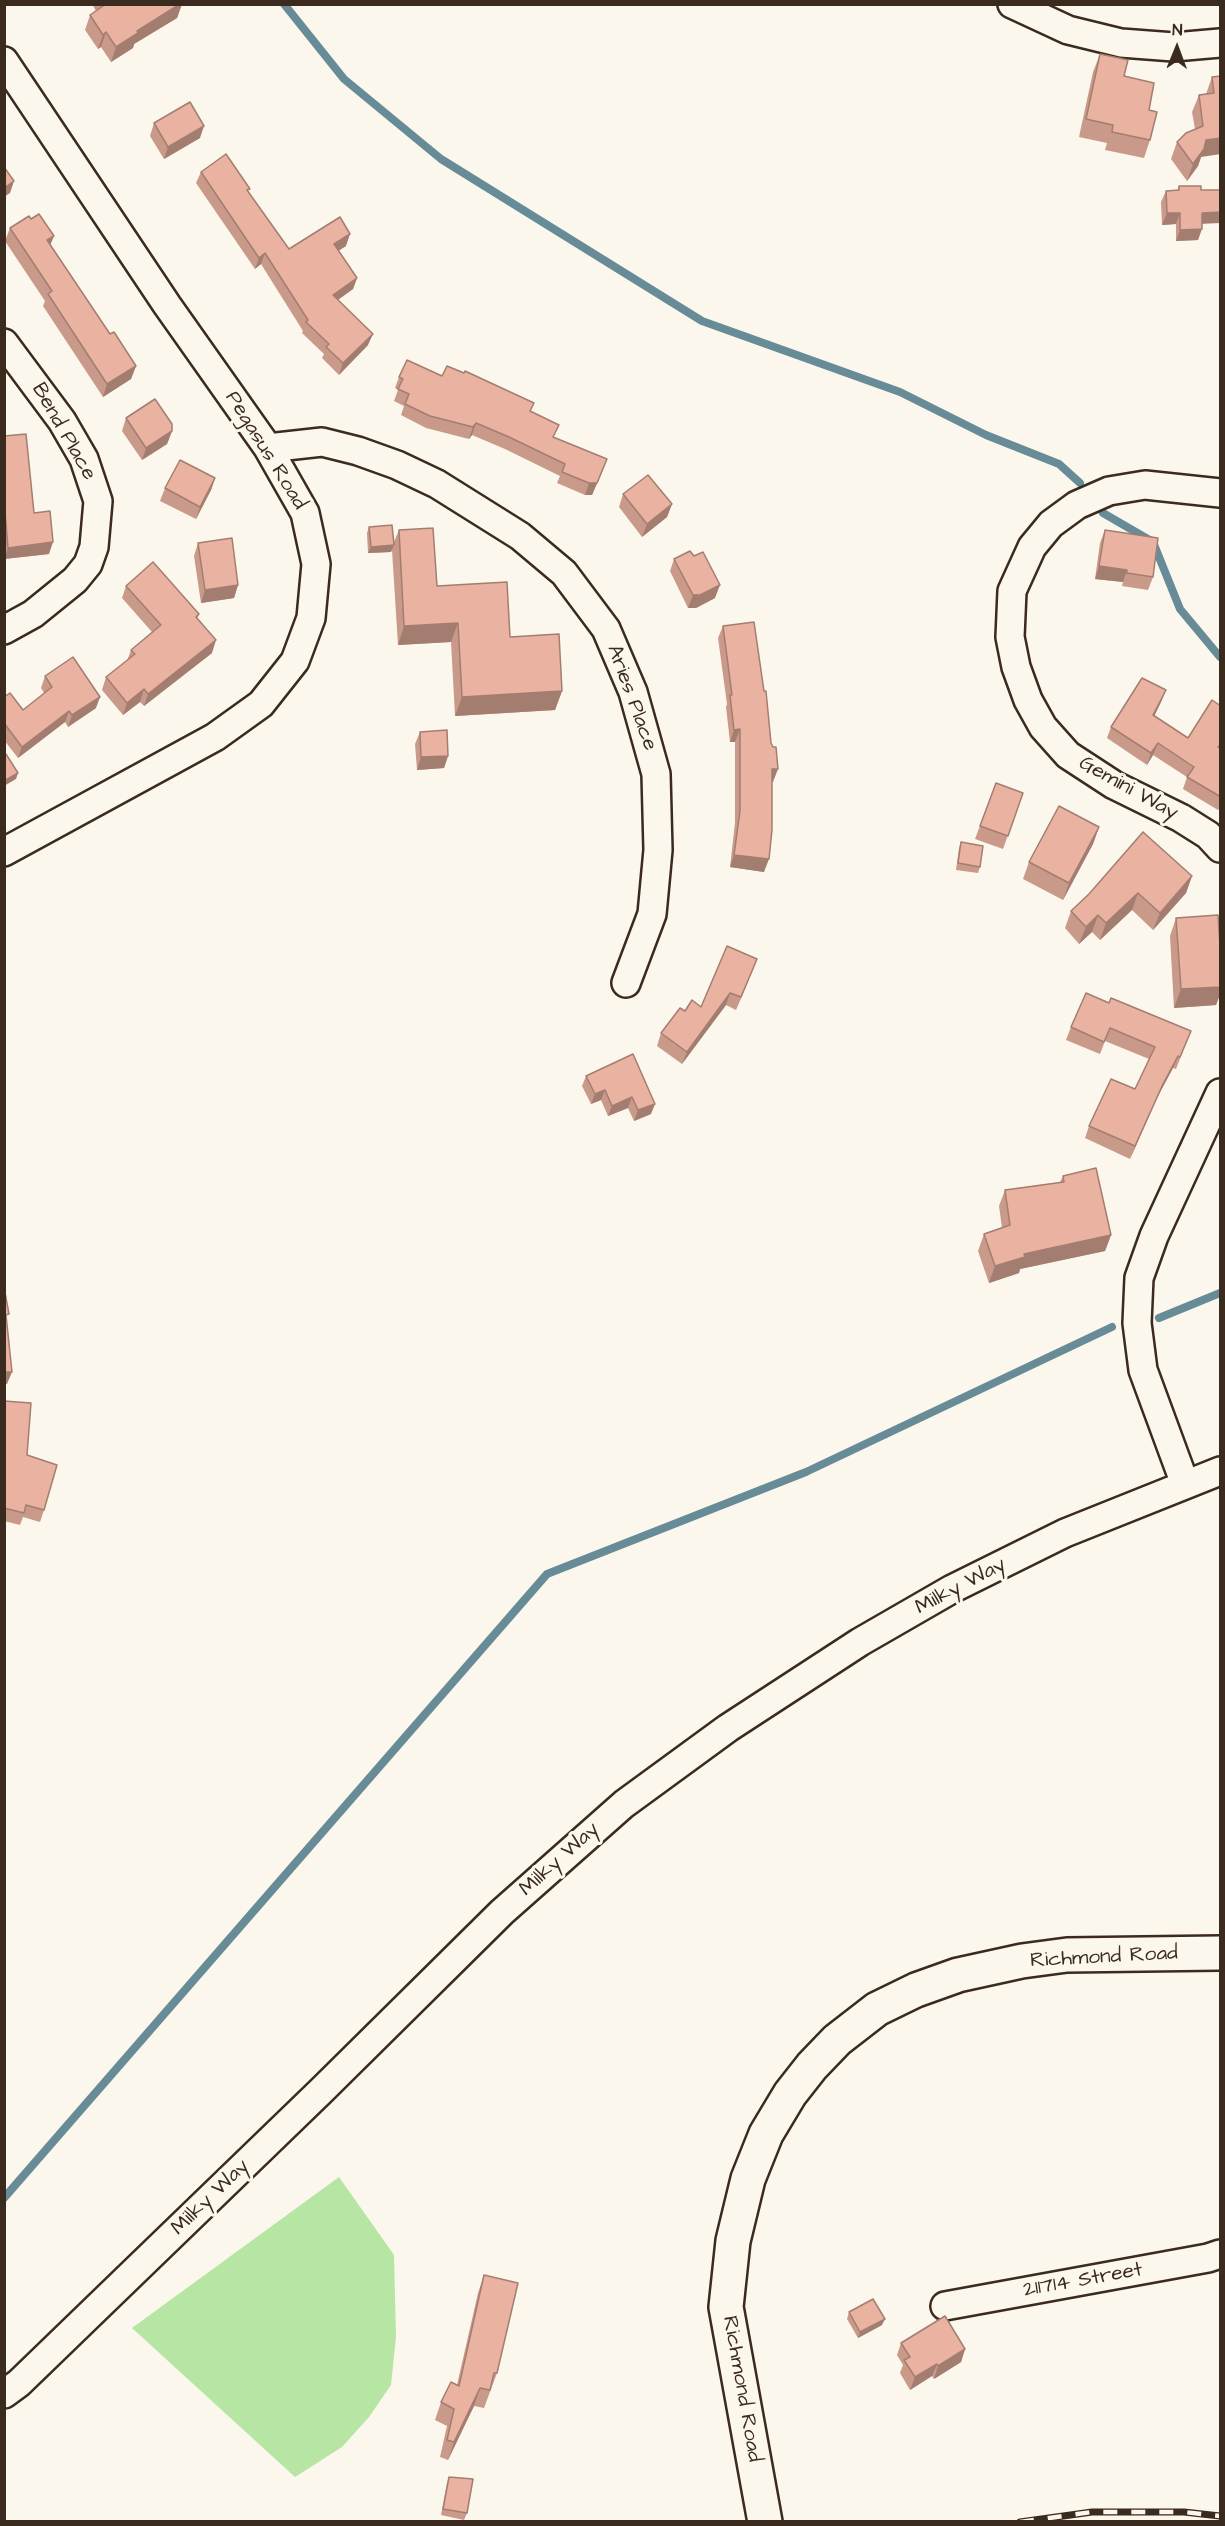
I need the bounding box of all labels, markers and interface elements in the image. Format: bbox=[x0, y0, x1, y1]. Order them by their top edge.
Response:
north arrow bbox=[1147, 18, 1207, 78]
text: N bbox=[1172, 19, 1183, 41]
street label: Bend Place bbox=[25, 379, 101, 485]
street label: Pegasus Road bbox=[219, 387, 311, 515]
street label: Aries Place bbox=[600, 642, 662, 754]
street label: Gemini Way bbox=[1074, 751, 1182, 827]
street label: Milky Way bbox=[912, 1553, 1010, 1621]
street label: Milky Way bbox=[515, 1818, 605, 1902]
street label: Richmond Road bbox=[1029, 1942, 1179, 1974]
street label: Milky Way bbox=[167, 2155, 255, 2241]
street label: 211714 Street bbox=[1021, 2258, 1145, 2304]
street label: Richmond Road bbox=[716, 2314, 766, 2464]

